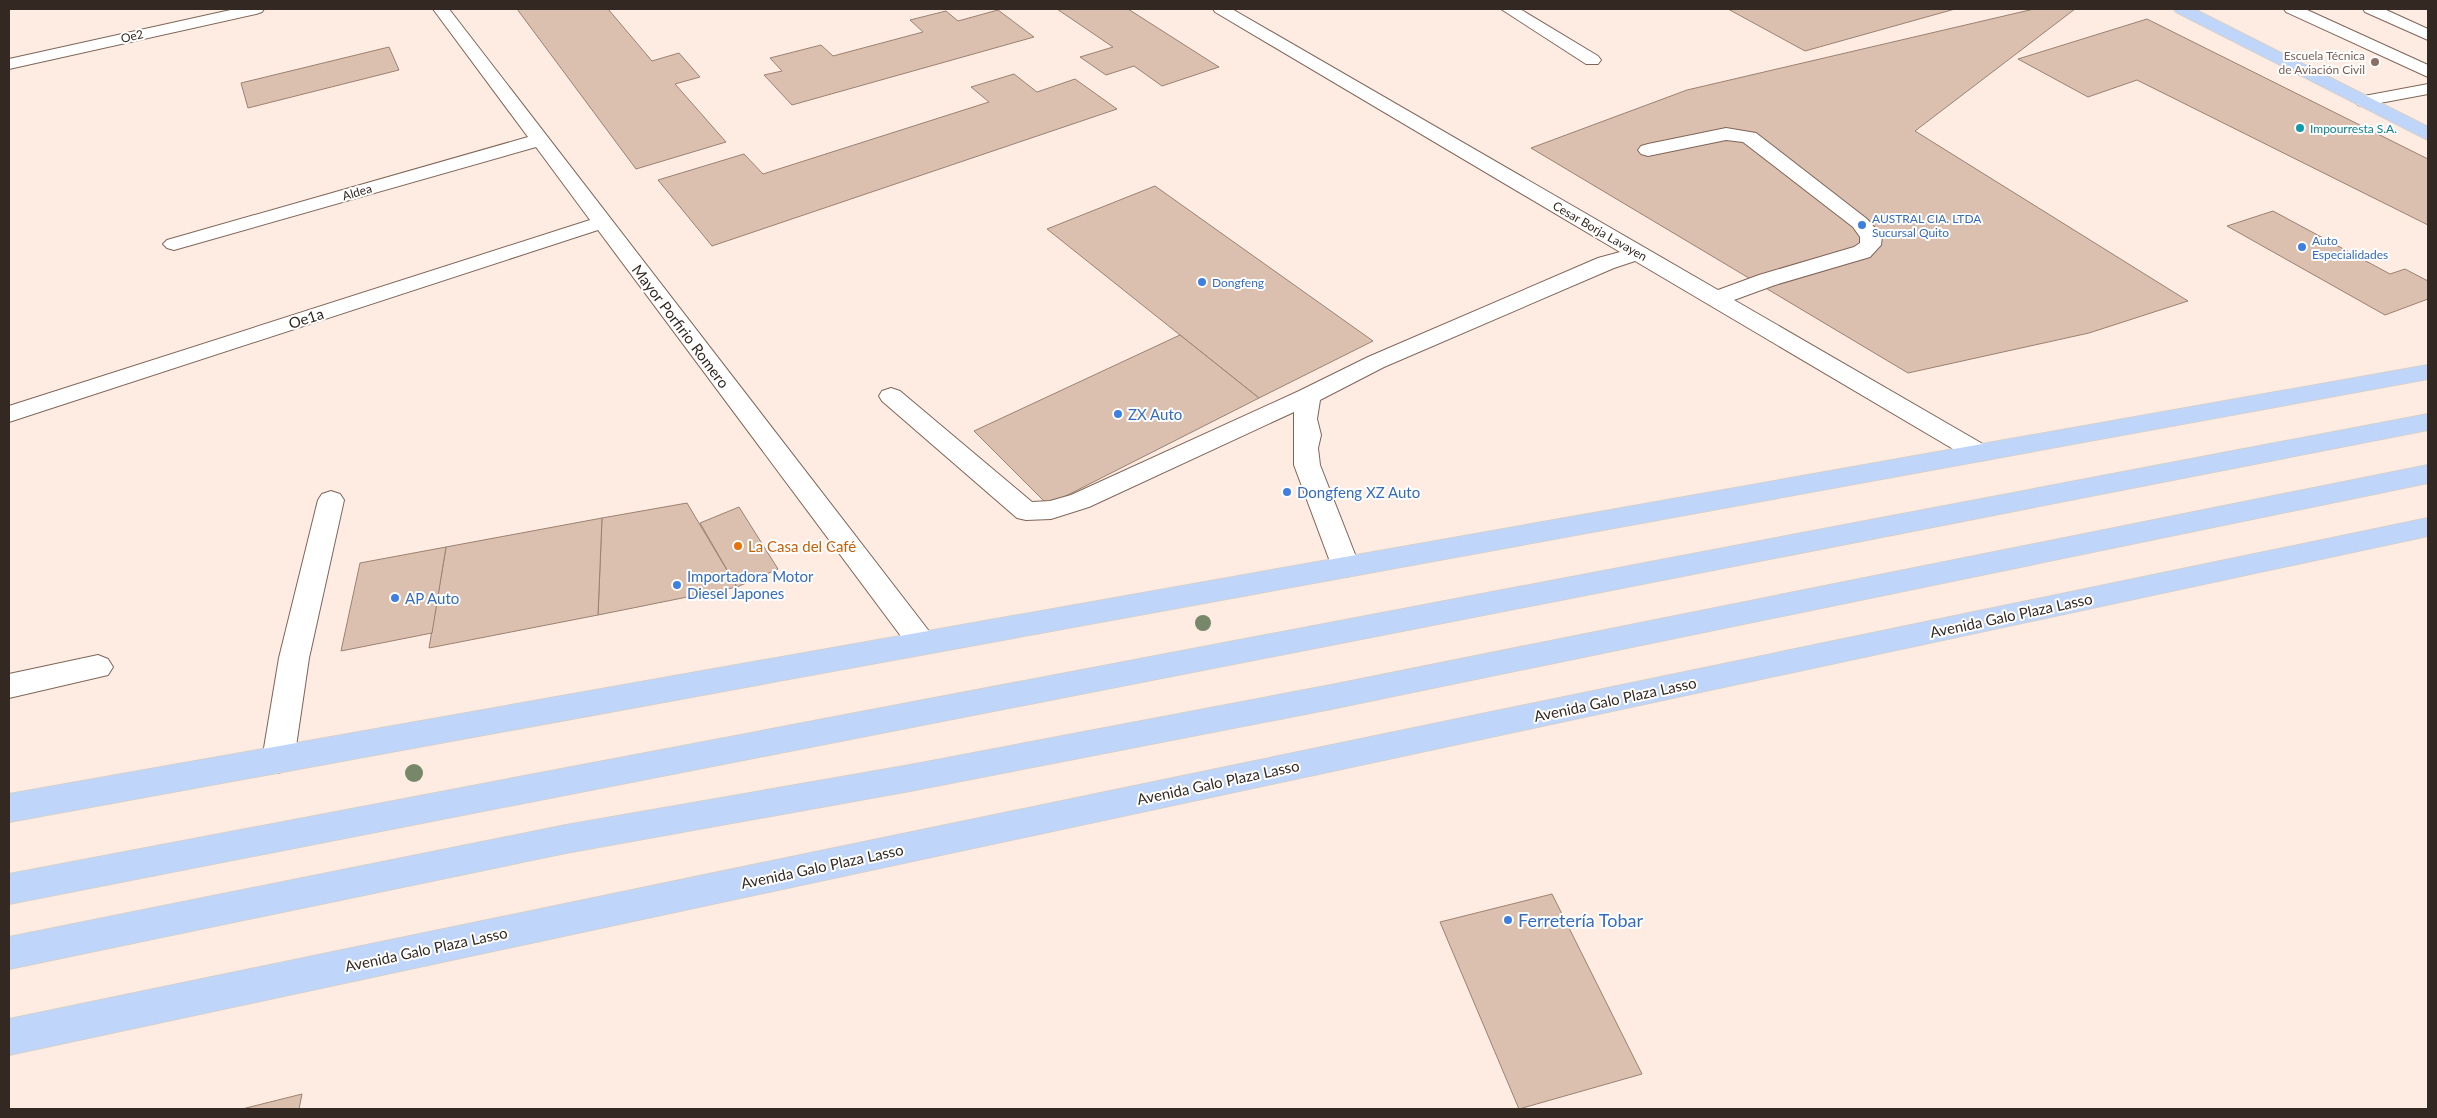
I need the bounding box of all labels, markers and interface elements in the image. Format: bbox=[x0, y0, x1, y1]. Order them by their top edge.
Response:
street label: Oe2 bbox=[119, 26, 145, 46]
place label: Escuela Técnica de Aviación Civil bbox=[2279, 48, 2365, 77]
marker: Escuela Técnica de Aviación Civil bbox=[2369, 56, 2381, 68]
place label: Impourresta S.A. bbox=[2310, 121, 2397, 136]
marker: Impourresta S.A. bbox=[2294, 122, 2306, 134]
street label: Aldea bbox=[341, 181, 373, 203]
street label: Cesar Borja Lavayen bbox=[1550, 198, 1650, 264]
place label: AUSTRAL CIA. LTDA Sucursal Quito bbox=[1872, 211, 1982, 240]
marker: AUSTRAL CIA. LTDA Sucursal Quito bbox=[1856, 219, 1868, 231]
place label: Auto Especialidades bbox=[2312, 233, 2388, 262]
marker: Auto Especialidades bbox=[2296, 241, 2308, 253]
street label: Mayor Porfirio Romero bbox=[629, 261, 733, 391]
place label: Dongfeng bbox=[1212, 275, 1264, 290]
marker: Dongfeng bbox=[1196, 276, 1208, 288]
street label: Oe1a bbox=[286, 304, 326, 332]
place label: ZX Auto bbox=[1128, 405, 1182, 423]
marker: ZX Auto bbox=[1112, 408, 1124, 420]
place label: Dongfeng XZ Auto bbox=[1297, 483, 1420, 501]
marker: Dongfeng XZ Auto bbox=[1281, 486, 1293, 498]
place label: La Casa del Café bbox=[748, 537, 856, 555]
marker: La Casa del Café bbox=[732, 540, 744, 552]
place label: Importadora Motor Diesel Japones bbox=[687, 567, 814, 602]
marker: Importadora Motor Diesel Japones bbox=[671, 579, 683, 591]
place label: AP Auto bbox=[405, 589, 459, 607]
street label: Avenida Galo Plaza Lasso bbox=[1928, 589, 2094, 641]
marker: AP Auto bbox=[389, 592, 401, 604]
street label: Avenida Galo Plaza Lasso bbox=[1532, 673, 1698, 725]
street label: Avenida Galo Plaza Lasso bbox=[1135, 756, 1301, 808]
street label: Avenida Galo Plaza Lasso bbox=[739, 840, 905, 892]
place label: Ferretería Tobar bbox=[1518, 909, 1644, 931]
marker: Ferretería Tobar bbox=[1502, 914, 1514, 926]
street label: Avenida Galo Plaza Lasso bbox=[343, 923, 509, 975]

